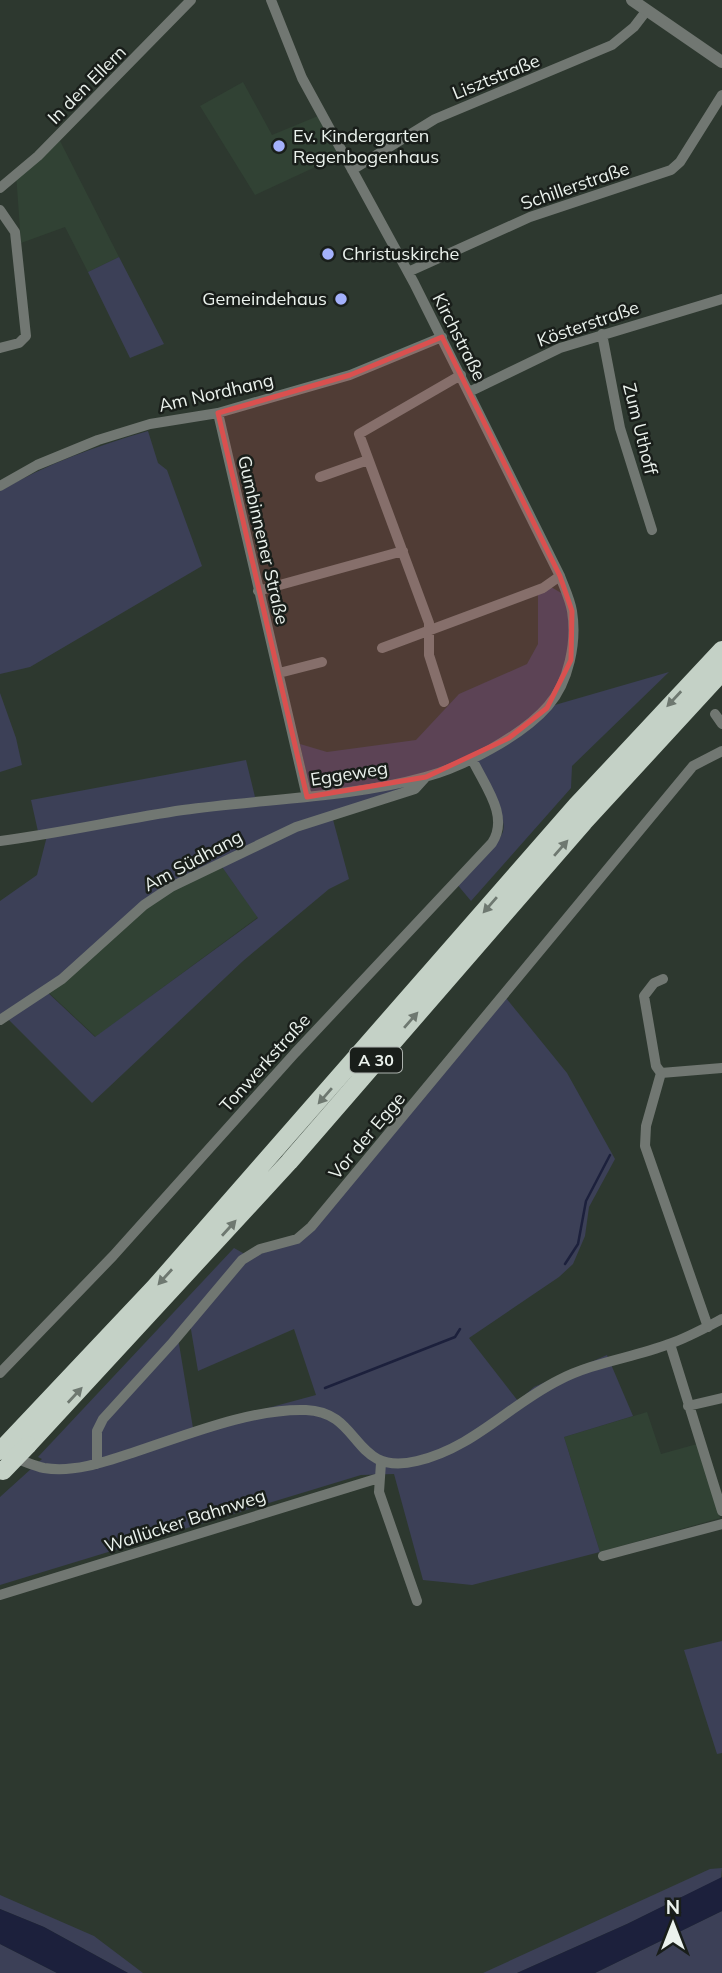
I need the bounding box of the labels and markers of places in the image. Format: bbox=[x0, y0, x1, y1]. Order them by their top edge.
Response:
place label: Ev. Kindergarten Regenbogenhaus bbox=[293, 124, 439, 168]
marker: Ev. Kindergarten Regenbogenhaus bbox=[271, 138, 287, 154]
place label: Christuskirche bbox=[342, 242, 459, 265]
marker: Christuskirche bbox=[320, 246, 336, 262]
place label: Gemeindehaus bbox=[202, 287, 327, 310]
marker: Gemeindehaus bbox=[333, 291, 349, 307]

